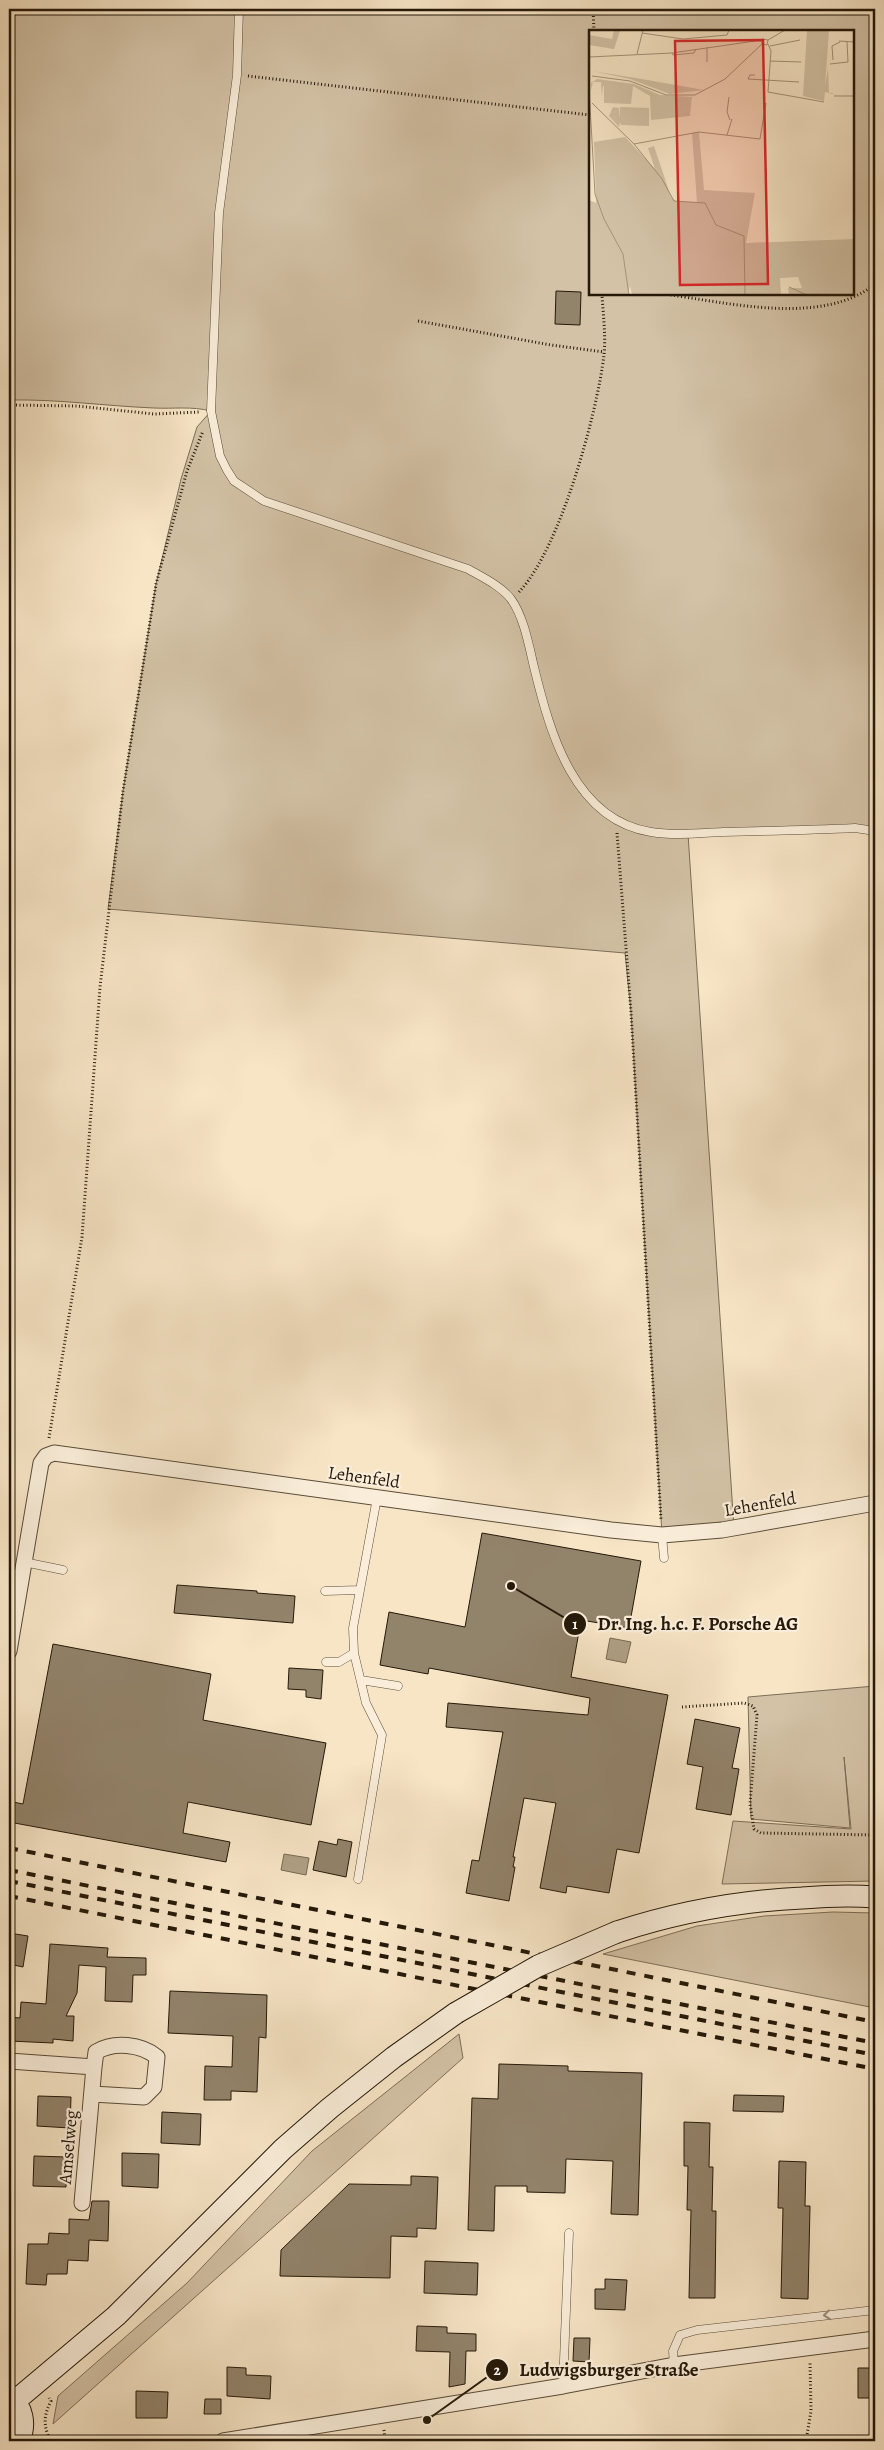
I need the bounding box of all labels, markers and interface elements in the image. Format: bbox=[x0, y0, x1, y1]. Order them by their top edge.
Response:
inset map bbox=[589, 30, 854, 295]
street label: Lehenfeld bbox=[326, 1460, 402, 1494]
street label: Lehenfeld bbox=[722, 1486, 798, 1522]
callout: Dr. Ing. h.c. F. Porsche AG bbox=[562, 1607, 810, 1641]
text: Dr. Ing. h.c. F. Porsche AG bbox=[598, 1611, 798, 1637]
text: 1 bbox=[572, 1614, 578, 1634]
street label: Amselweg bbox=[53, 2109, 83, 2186]
one-way arrow bbox=[823, 2309, 831, 2320]
callout: Ludwigsburger Straße bbox=[484, 2353, 708, 2387]
text: Ludwigsburger Straße bbox=[519, 2357, 699, 2383]
text: 2 bbox=[493, 2360, 501, 2380]

